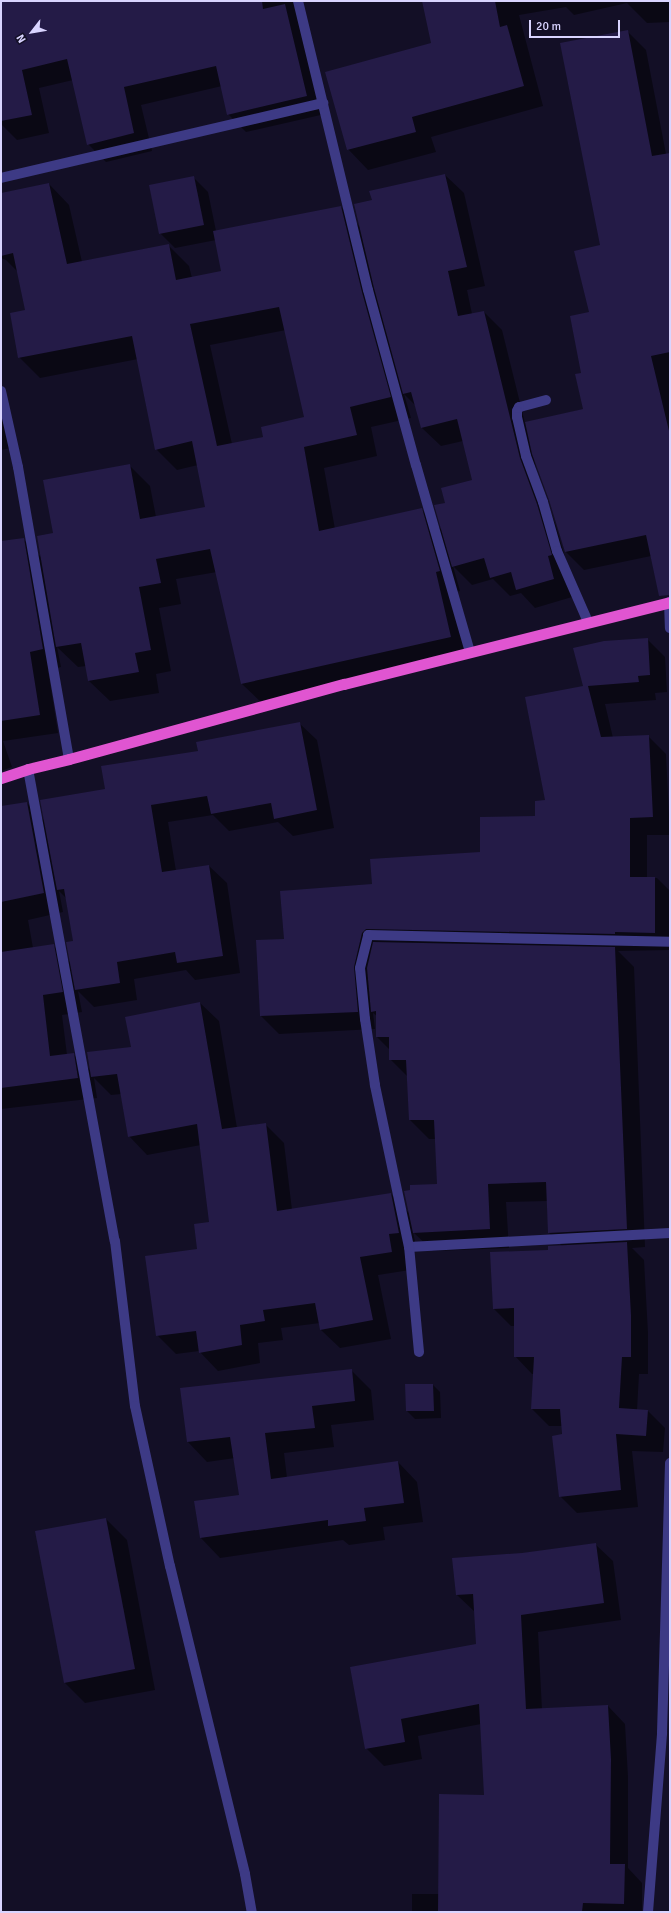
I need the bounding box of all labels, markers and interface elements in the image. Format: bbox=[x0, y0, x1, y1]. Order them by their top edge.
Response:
north arrow bbox=[12, 12, 52, 52]
scale bar bbox=[531, 12, 622, 38]
text: 20 m bbox=[536, 19, 561, 34]
text: N bbox=[14, 32, 29, 45]

